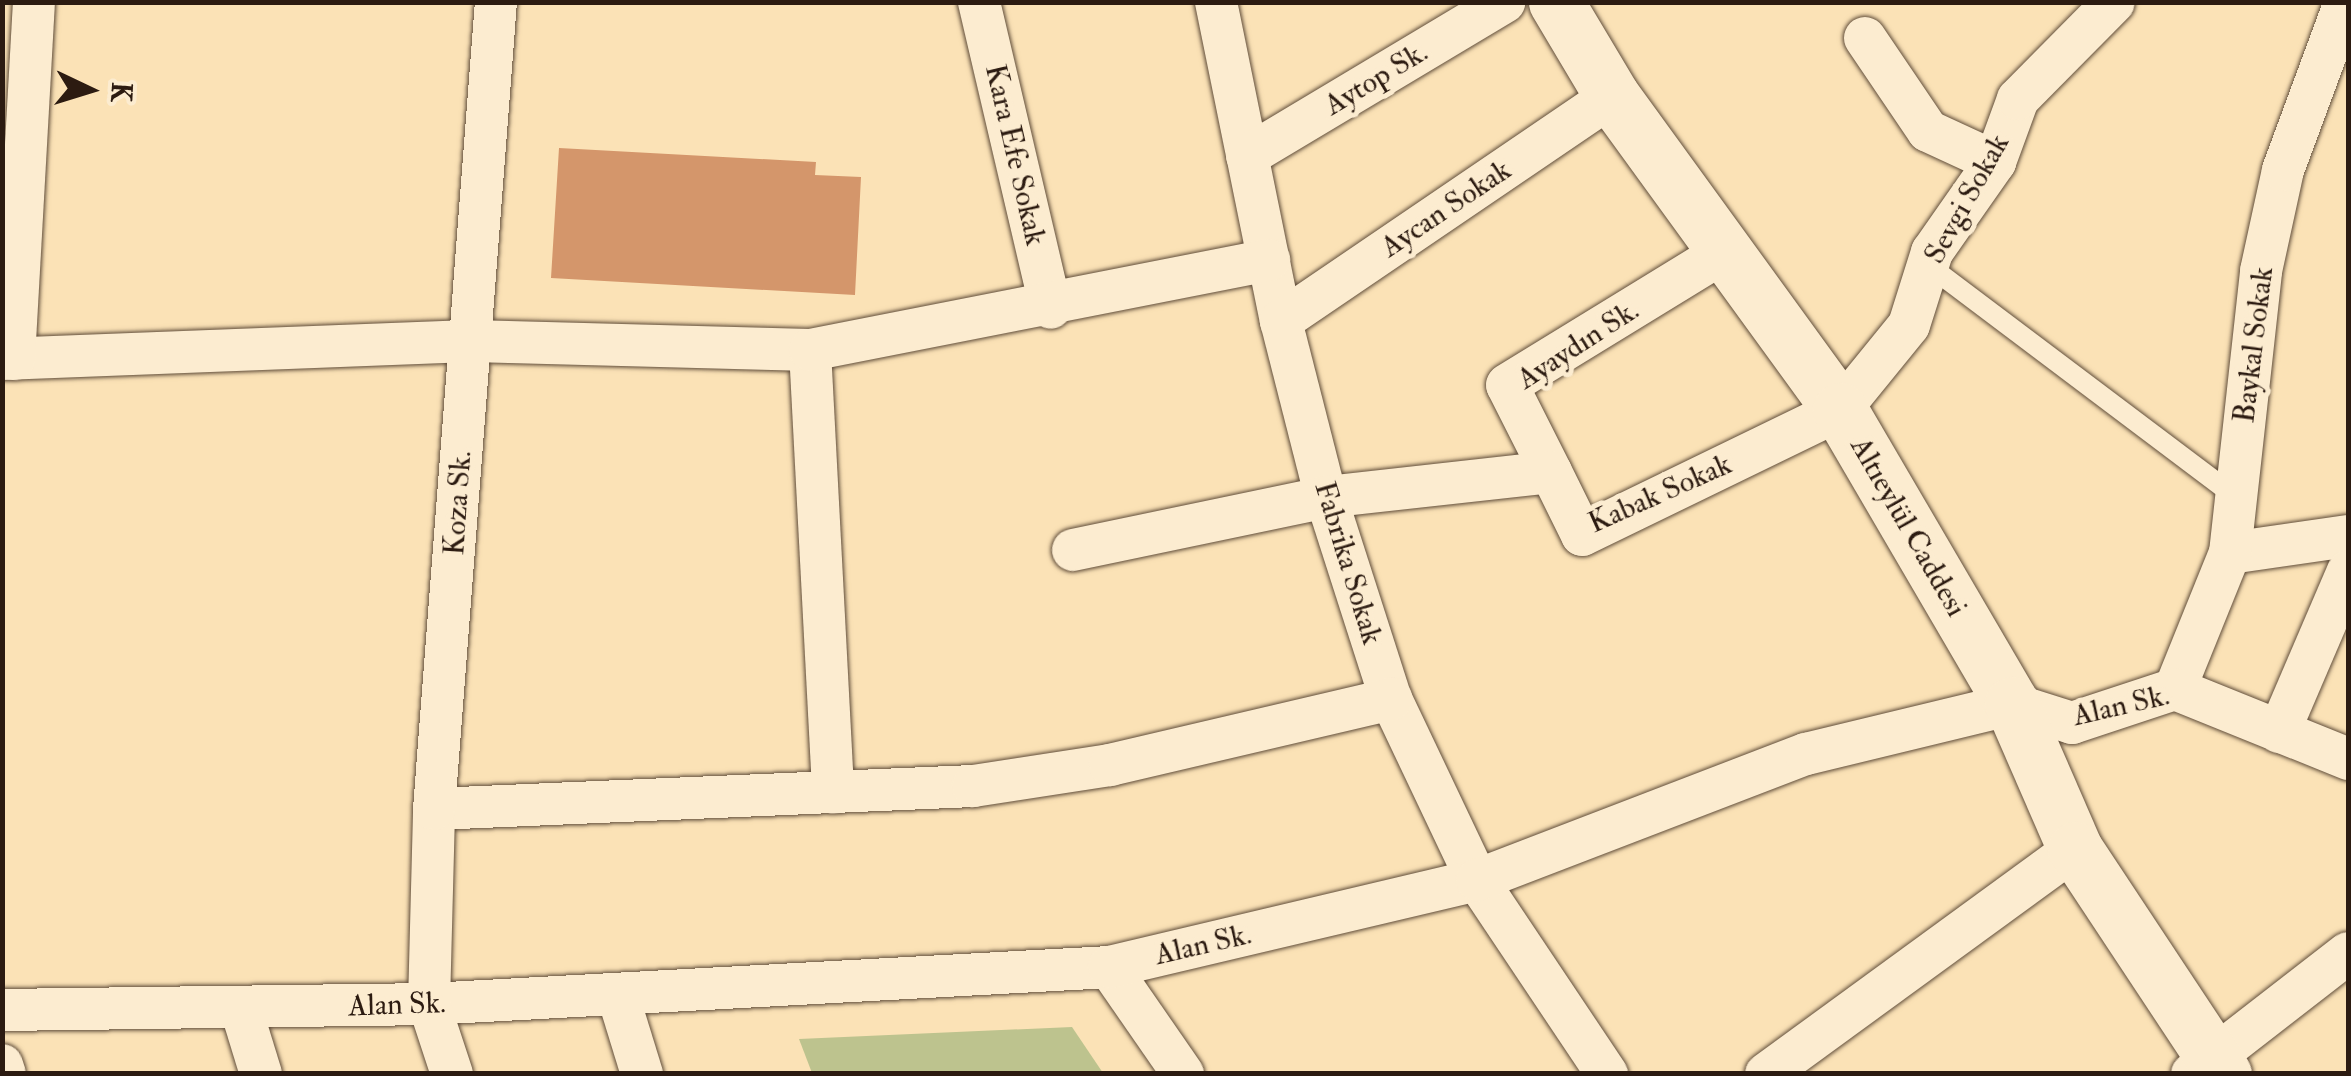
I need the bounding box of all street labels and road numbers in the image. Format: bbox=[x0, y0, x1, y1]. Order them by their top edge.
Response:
street label: Aytop Sk. bbox=[1318, 34, 1434, 124]
street label: Kara Efe Sokak bbox=[977, 61, 1053, 249]
street label: Sevgi Sokak bbox=[1917, 128, 2017, 270]
street label: Aycan Sokak bbox=[1374, 152, 1518, 266]
street label: Baykal Sokak bbox=[2227, 265, 2281, 425]
street label: Ayaydın Sk. bbox=[1510, 292, 1646, 398]
street label: Altıeylül Caddesi bbox=[1842, 431, 1974, 623]
street label: Kabak Sokak bbox=[1583, 446, 1737, 542]
street label: Koza Sk. bbox=[436, 449, 480, 557]
street label: Fabrika Sokak bbox=[1306, 477, 1390, 649]
street label: Alan Sk. bbox=[2069, 677, 2173, 735]
street label: Alan Sk. bbox=[1151, 916, 1255, 974]
street label: Alan Sk. bbox=[348, 985, 446, 1025]

